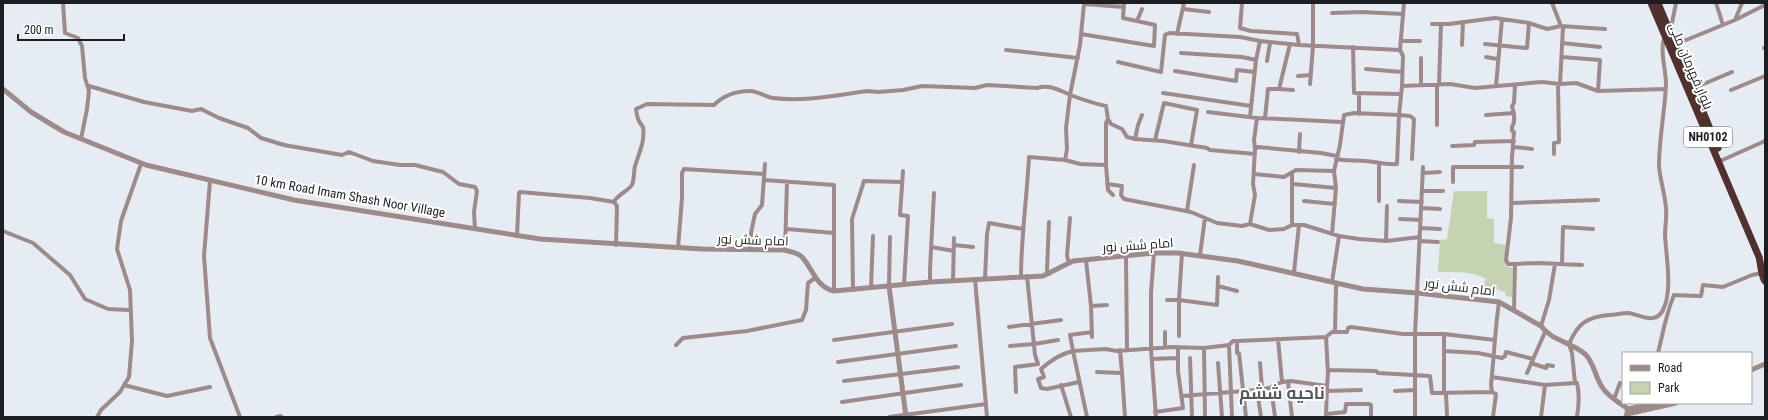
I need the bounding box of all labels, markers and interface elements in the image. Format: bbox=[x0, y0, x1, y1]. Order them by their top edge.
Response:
scale bar bbox=[18, 16, 124, 42]
street label: بلوار قهرمان ملی bbox=[1666, 20, 1716, 112]
text: 200 m bbox=[24, 23, 54, 37]
road number: NH0102 bbox=[1684, 127, 1732, 147]
street label: 10 km Road Imam Shash Noor Village bbox=[254, 172, 446, 220]
street label: امام شش نور bbox=[716, 231, 789, 251]
street label: امام شش نور bbox=[1101, 235, 1174, 257]
street label: امام شش نور bbox=[1423, 275, 1496, 301]
legend bbox=[1622, 352, 1752, 404]
text: Road bbox=[1658, 361, 1682, 375]
text: Park bbox=[1658, 381, 1680, 395]
district label: ناحیه ششم bbox=[1239, 383, 1325, 405]

